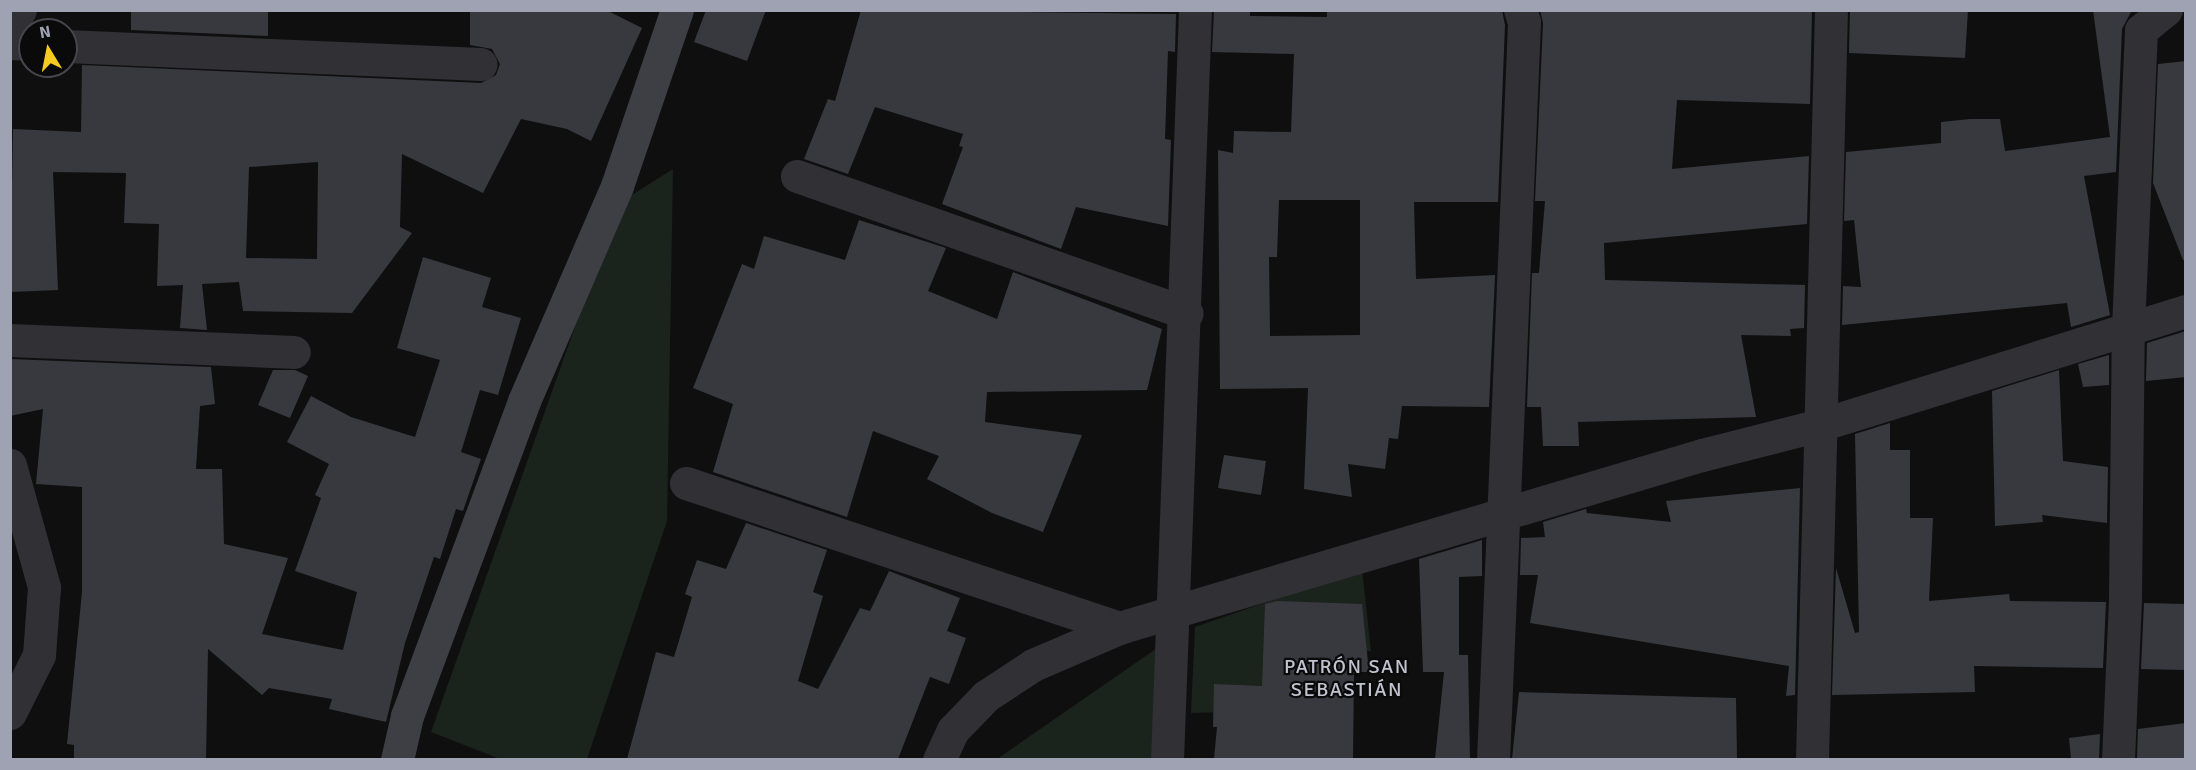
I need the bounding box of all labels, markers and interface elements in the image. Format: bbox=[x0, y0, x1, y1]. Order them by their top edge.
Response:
north arrow bbox=[18, 18, 78, 78]
text: N bbox=[38, 21, 52, 43]
district label: PATRÓN SAN SEBASTIÁN bbox=[1284, 654, 1410, 701]

